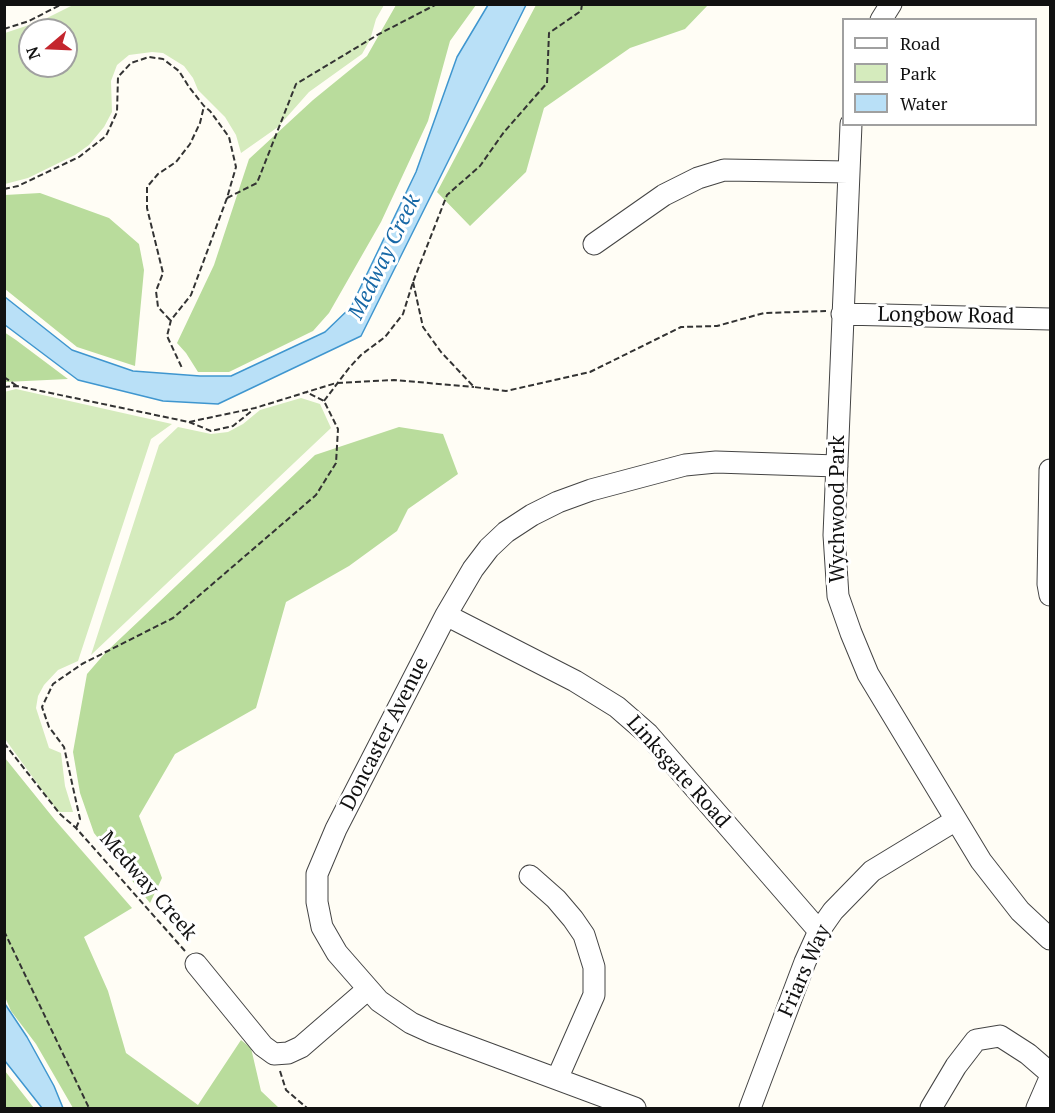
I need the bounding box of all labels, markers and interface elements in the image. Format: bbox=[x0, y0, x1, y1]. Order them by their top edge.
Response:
north arrow bbox=[18, 18, 78, 78]
legend bbox=[842, 18, 1037, 126]
text: Road bbox=[900, 31, 940, 55]
text: N bbox=[20, 44, 45, 63]
text: Park bbox=[900, 61, 936, 85]
text: Water bbox=[900, 91, 947, 115]
water label: Medway Creek bbox=[343, 190, 427, 324]
street label: Longbow Road bbox=[877, 302, 1015, 330]
street label: Wychwood Park bbox=[825, 435, 851, 583]
street label: Doncaster Avenue bbox=[335, 653, 435, 815]
street label: Linksgate Road bbox=[621, 711, 735, 833]
street label: Medway Creek bbox=[94, 827, 202, 945]
street label: Friars Way bbox=[774, 921, 836, 1021]

